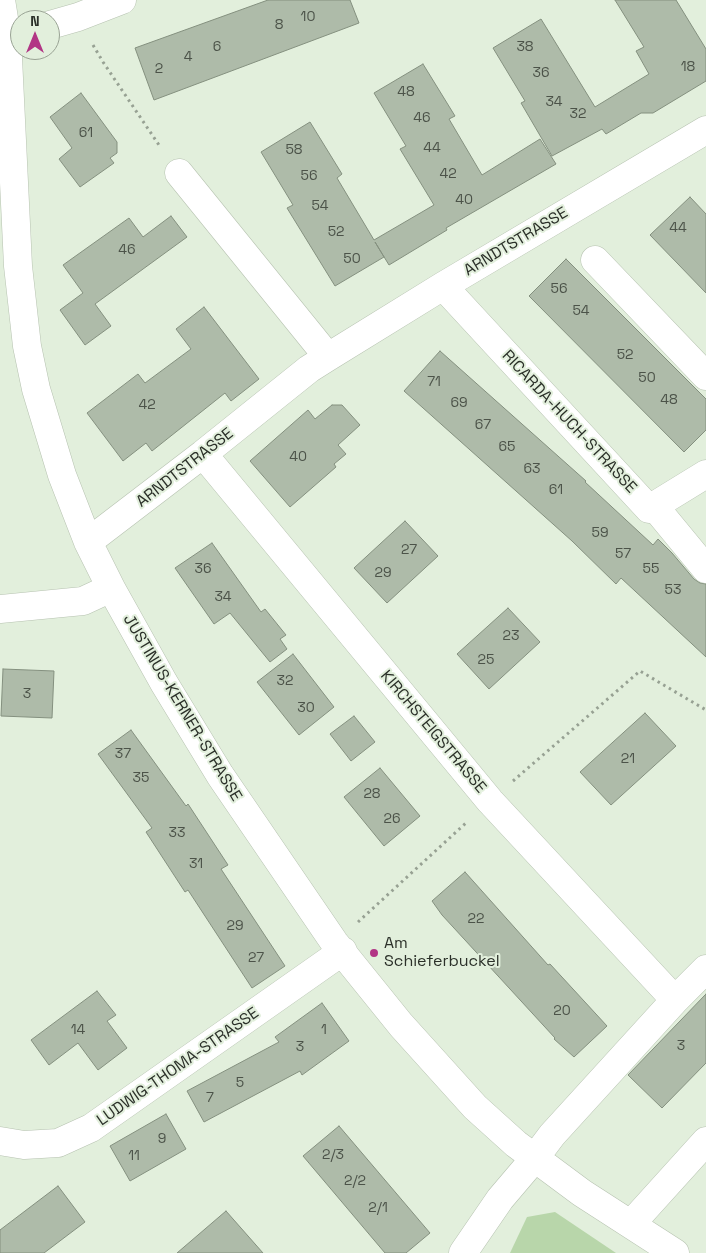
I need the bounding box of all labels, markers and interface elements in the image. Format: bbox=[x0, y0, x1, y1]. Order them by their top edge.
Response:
house number: 10 bbox=[301, 9, 315, 25]
north arrow bbox=[10, 10, 60, 60]
text: N bbox=[30, 12, 40, 30]
house number: 8 bbox=[275, 17, 283, 33]
house number: 6 bbox=[213, 39, 221, 55]
house number: 38 bbox=[516, 39, 534, 55]
house number: 4 bbox=[184, 49, 192, 65]
house number: 18 bbox=[681, 59, 695, 75]
house number: 2 bbox=[155, 61, 163, 77]
house number: 36 bbox=[532, 65, 550, 81]
house number: 48 bbox=[397, 84, 415, 100]
house number: 34 bbox=[545, 94, 563, 110]
house number: 32 bbox=[570, 106, 586, 122]
house number: 46 bbox=[413, 110, 431, 126]
house number: 61 bbox=[79, 125, 93, 141]
house number: 44 bbox=[423, 140, 441, 156]
house number: 58 bbox=[285, 142, 303, 158]
house number: 42 bbox=[439, 166, 457, 182]
house number: 56 bbox=[301, 168, 317, 184]
house number: 40 bbox=[455, 192, 473, 208]
house number: 54 bbox=[311, 198, 329, 214]
street label: ARNDTSTRASSE bbox=[461, 204, 571, 280]
house number: 44 bbox=[669, 220, 687, 236]
house number: 52 bbox=[328, 224, 344, 240]
house number: 46 bbox=[118, 242, 136, 258]
house number: 50 bbox=[343, 251, 361, 267]
house number: 56 bbox=[551, 281, 567, 297]
house number: 54 bbox=[572, 303, 590, 319]
street label: RICARDA-HUCH-STRASSE bbox=[498, 346, 640, 498]
house number: 52 bbox=[617, 347, 633, 363]
house number: 50 bbox=[638, 370, 656, 386]
house number: 71 bbox=[427, 374, 441, 390]
house number: 48 bbox=[660, 392, 678, 408]
house number: 69 bbox=[450, 395, 468, 411]
house number: 42 bbox=[138, 397, 156, 413]
house number: 67 bbox=[475, 417, 491, 433]
street label: ARNDTSTRASSE bbox=[133, 424, 237, 512]
house number: 65 bbox=[499, 439, 515, 455]
house number: 40 bbox=[289, 449, 307, 465]
house number: 63 bbox=[523, 461, 541, 477]
house number: 61 bbox=[549, 482, 563, 498]
house number: 59 bbox=[592, 525, 608, 541]
house number: 27 bbox=[401, 542, 417, 558]
house number: 57 bbox=[615, 546, 631, 562]
house number: 36 bbox=[194, 561, 212, 577]
house number: 55 bbox=[643, 561, 659, 577]
house number: 29 bbox=[375, 565, 391, 581]
house number: 53 bbox=[665, 582, 681, 598]
house number: 34 bbox=[214, 589, 232, 605]
street label: JUSTINUS-KERNER-STRASSE bbox=[119, 611, 245, 805]
house number: 23 bbox=[503, 628, 519, 644]
house number: 25 bbox=[478, 652, 494, 668]
street label: KIRCHSTEIGSTRASSE bbox=[376, 667, 490, 797]
house number: 32 bbox=[277, 673, 293, 689]
house number: 3 bbox=[23, 686, 31, 702]
house number: 30 bbox=[297, 700, 315, 716]
house number: 37 bbox=[115, 746, 131, 762]
house number: 21 bbox=[621, 751, 635, 767]
house number: 35 bbox=[133, 770, 149, 786]
house number: 28 bbox=[363, 786, 381, 802]
house number: 26 bbox=[383, 811, 401, 827]
house number: 33 bbox=[169, 825, 185, 841]
house number: 31 bbox=[189, 856, 203, 872]
house number: 22 bbox=[468, 911, 484, 927]
house number: 29 bbox=[227, 918, 243, 934]
place label: Am Schieferbuckel bbox=[384, 934, 500, 972]
marker: Am Schieferbuckel bbox=[368, 947, 380, 959]
house number: 27 bbox=[248, 950, 264, 966]
house number: 20 bbox=[553, 1003, 571, 1019]
street label: LUDWIG-THOMA-STRASSE bbox=[93, 1004, 263, 1130]
house number: 14 bbox=[71, 1022, 85, 1038]
house number: 1 bbox=[321, 1022, 327, 1038]
house number: 3 bbox=[677, 1038, 685, 1054]
house number: 3 bbox=[296, 1039, 304, 1055]
house number: 5 bbox=[236, 1075, 244, 1091]
house number: 7 bbox=[206, 1090, 214, 1106]
house number: 9 bbox=[158, 1131, 166, 1147]
house number: 2/3 bbox=[322, 1147, 344, 1163]
house number: 11 bbox=[128, 1148, 140, 1164]
house number: 2/2 bbox=[344, 1173, 366, 1189]
house number: 2/1 bbox=[368, 1200, 388, 1216]

